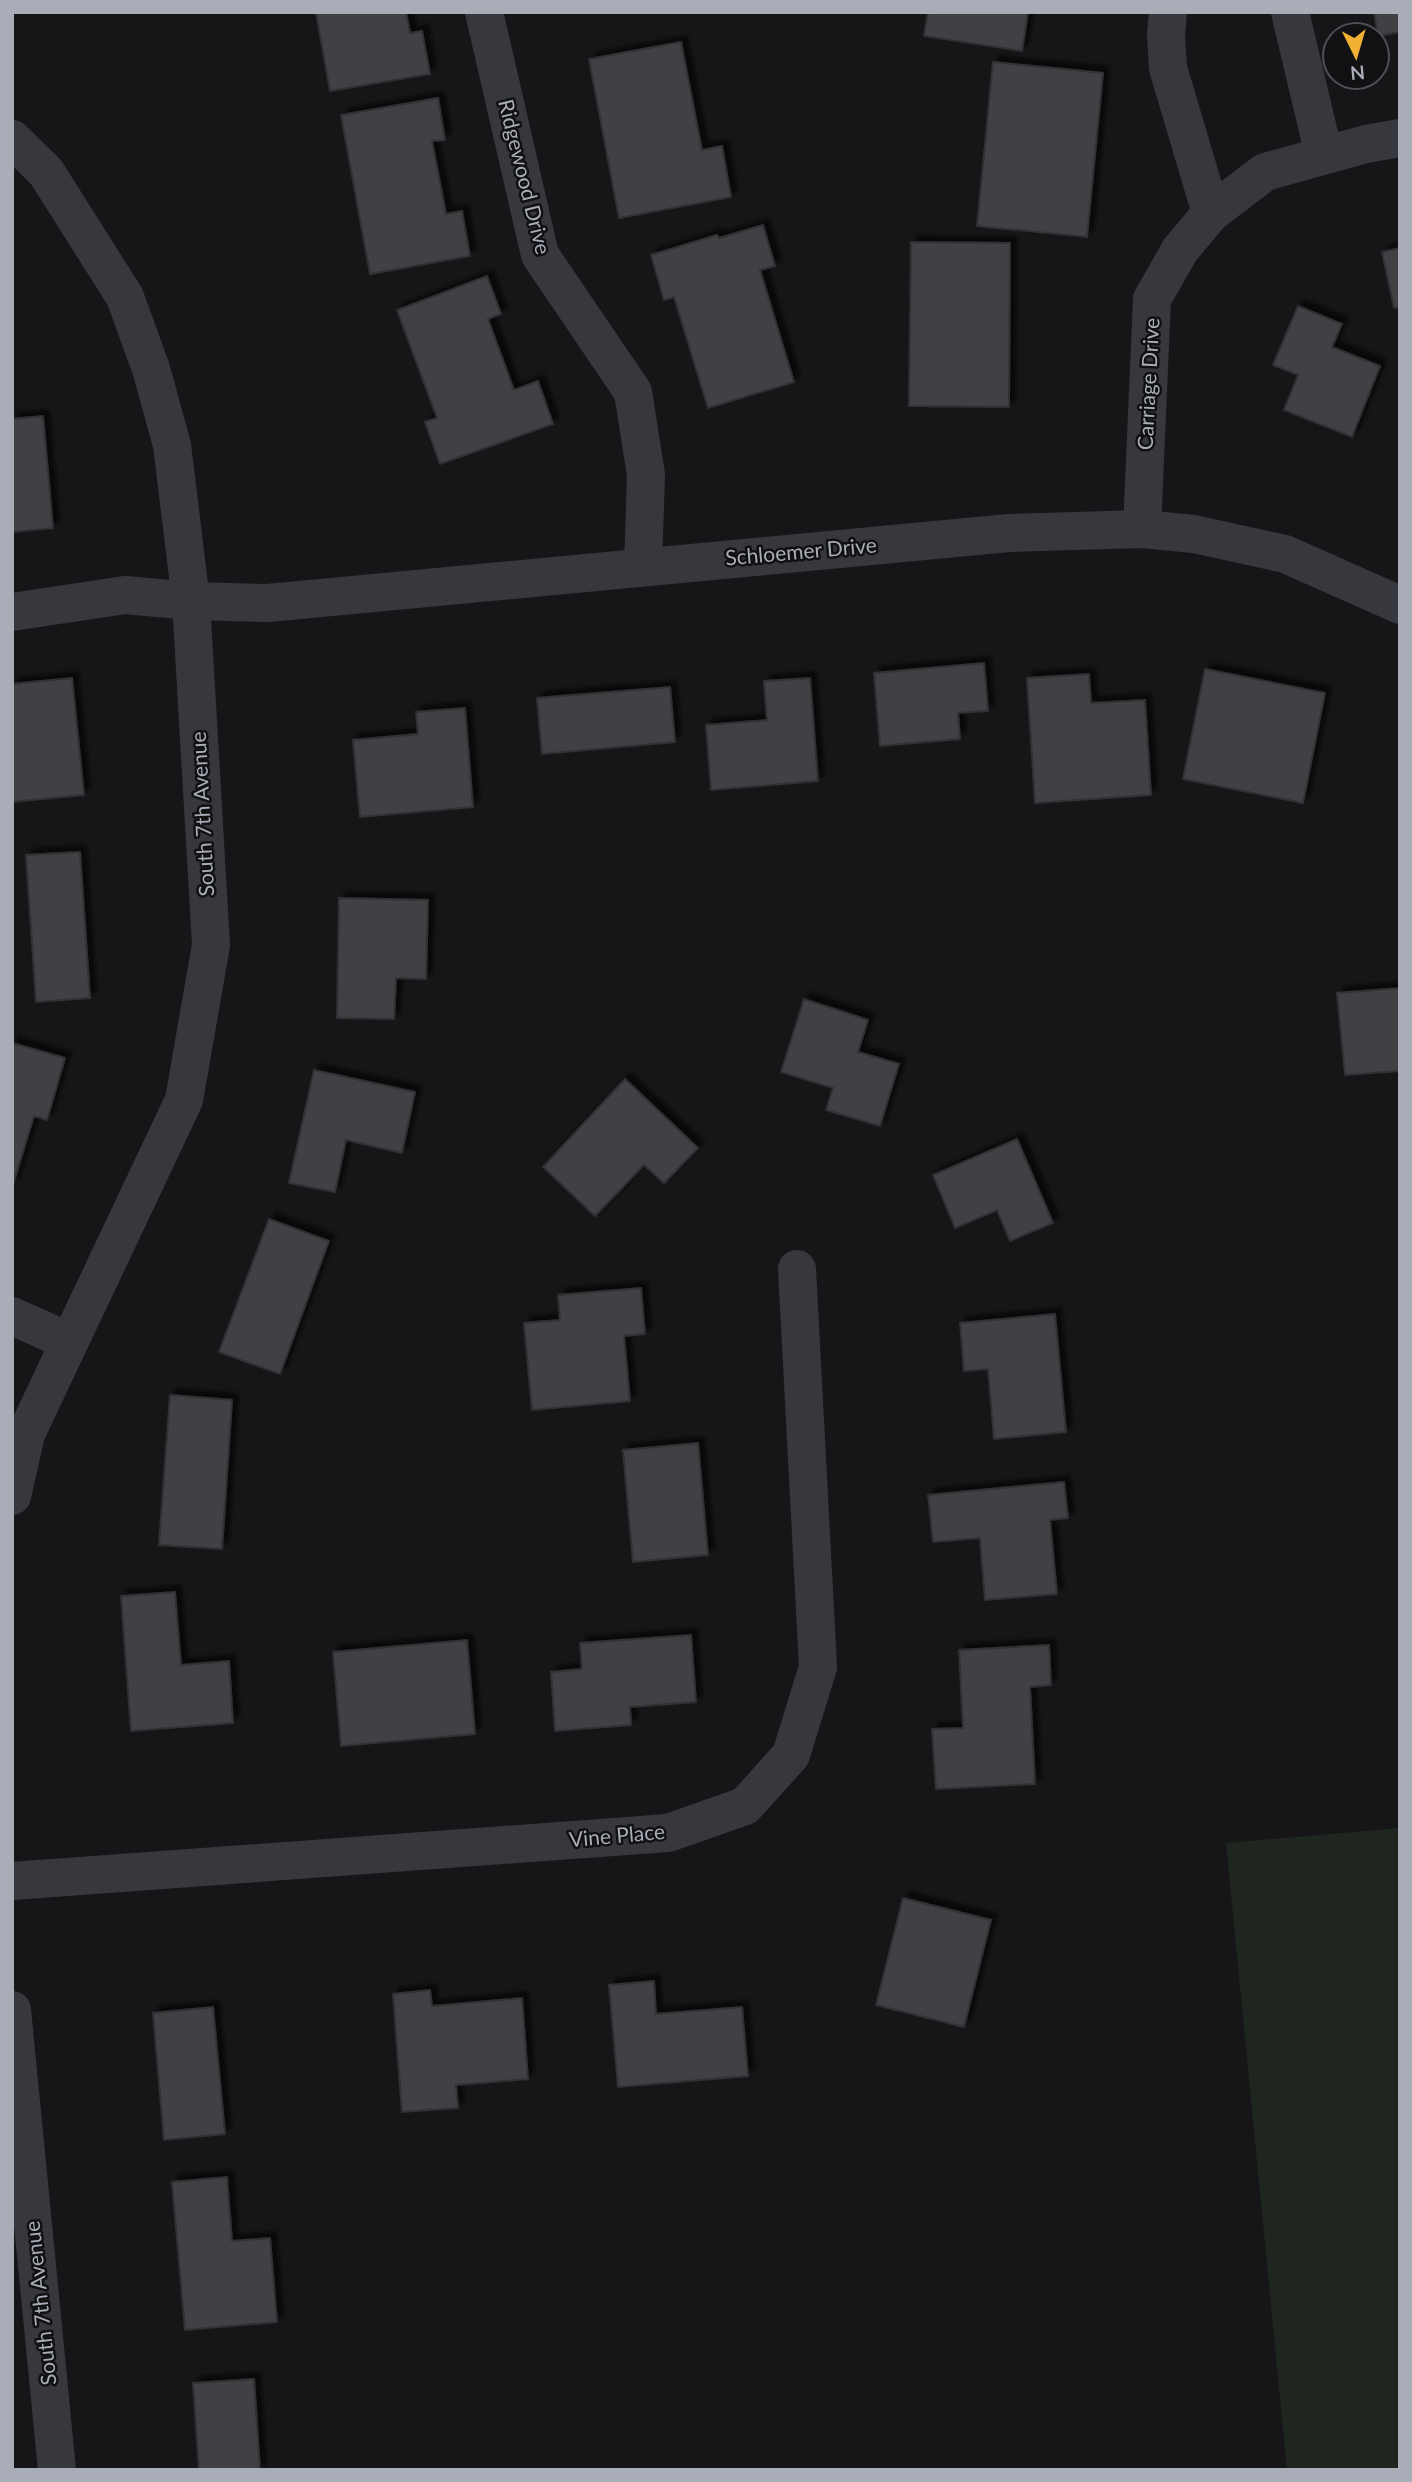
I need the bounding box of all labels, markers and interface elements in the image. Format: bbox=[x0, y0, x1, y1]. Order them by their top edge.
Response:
north arrow bbox=[1321, 21, 1391, 91]
text: N bbox=[1349, 61, 1366, 86]
street label: Ridgewood Drive bbox=[494, 97, 557, 257]
street label: Carriage Drive bbox=[1132, 317, 1163, 451]
street label: Schloemer Drive bbox=[724, 531, 878, 570]
street label: South 7th Avenue bbox=[185, 731, 218, 897]
street label: Vine Place bbox=[568, 1818, 666, 1851]
street label: South 7th Avenue bbox=[18, 2220, 61, 2387]

